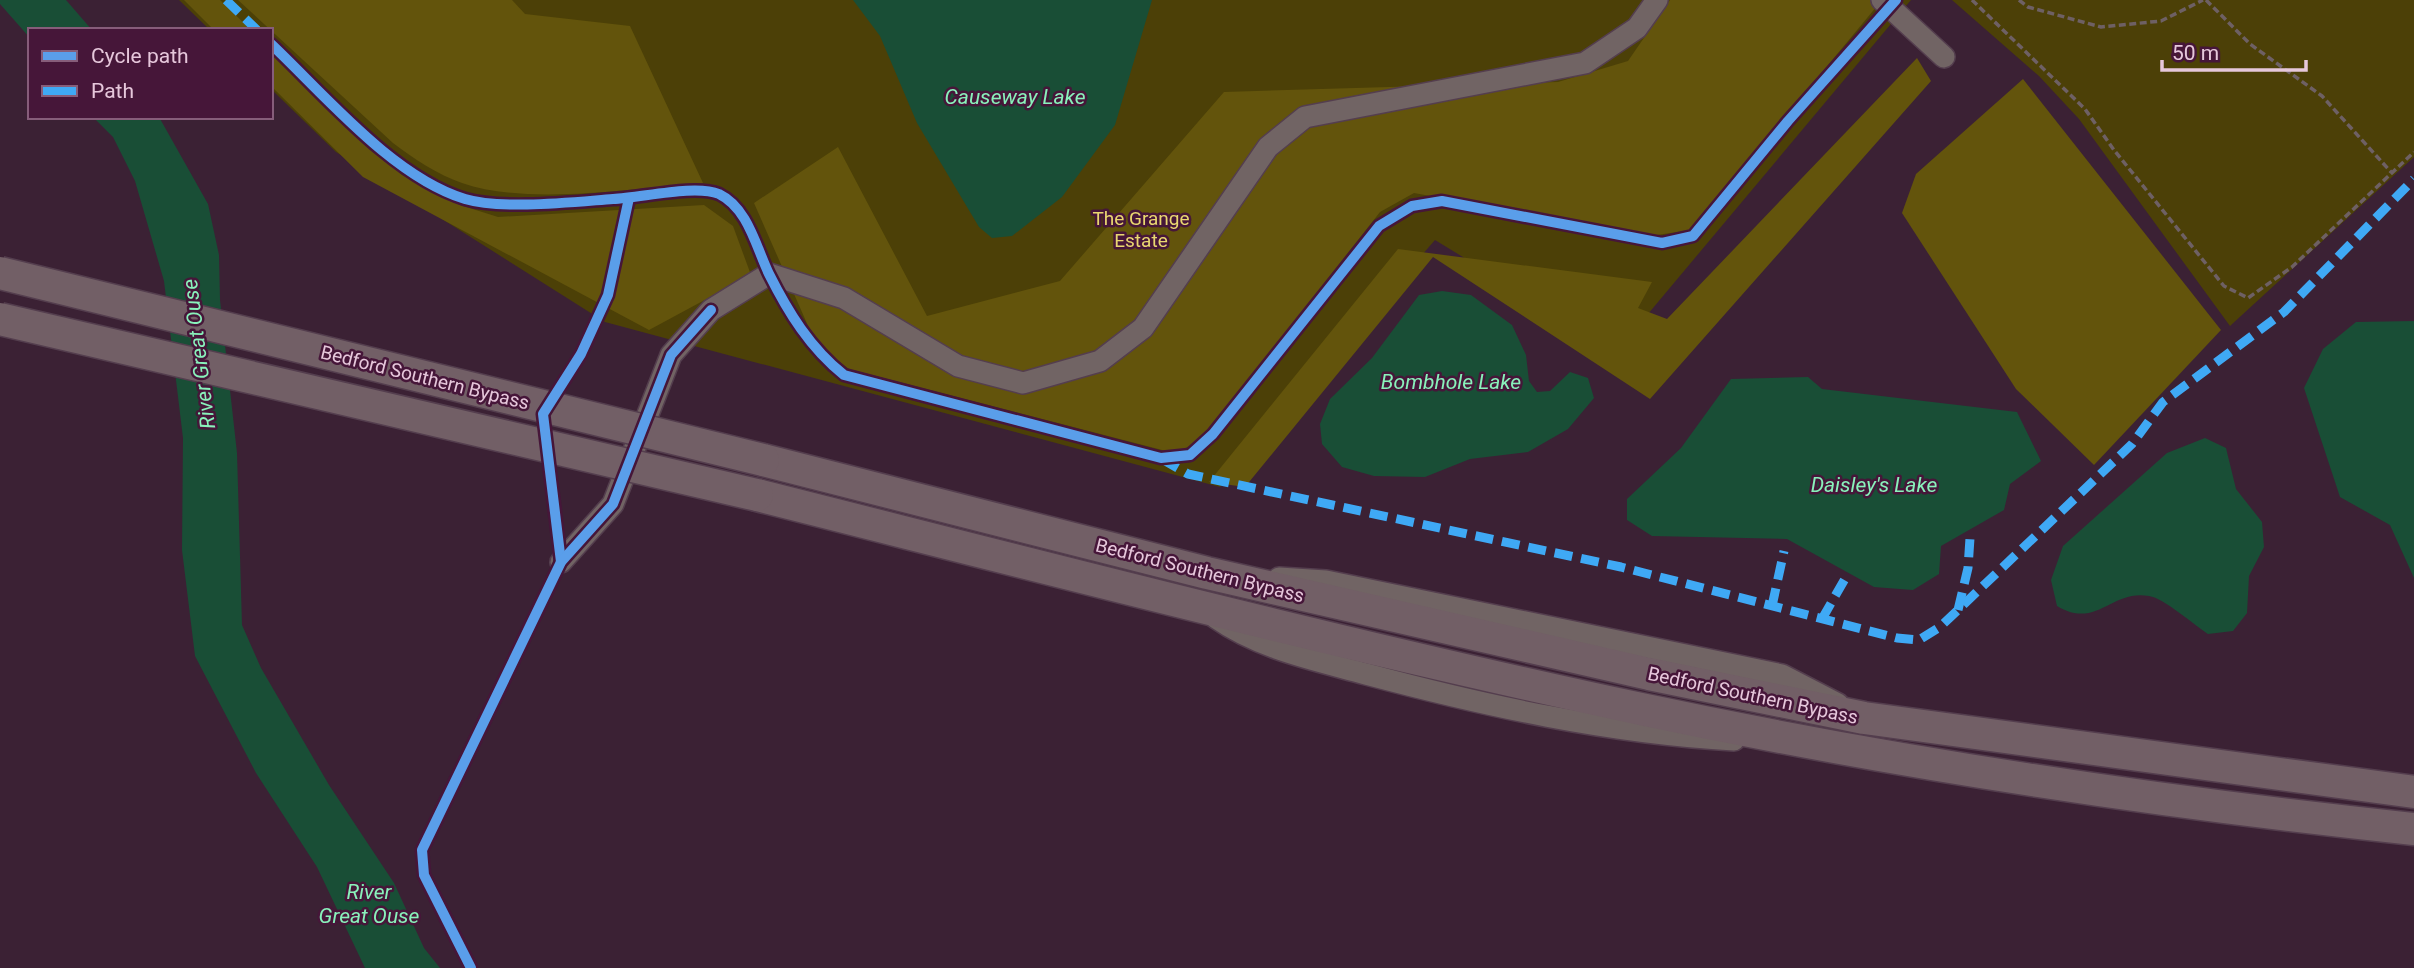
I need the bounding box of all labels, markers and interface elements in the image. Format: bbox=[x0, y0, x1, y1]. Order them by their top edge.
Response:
legend bbox=[28, 28, 273, 119]
scale bar bbox=[2162, 28, 2306, 72]
text: 50 m bbox=[2172, 41, 2219, 65]
text: Cycle path bbox=[91, 44, 189, 68]
text: Path bbox=[91, 79, 134, 103]
water label: Causeway Lake bbox=[945, 85, 1086, 109]
park label: The Grange Estate bbox=[1092, 207, 1190, 252]
water label: River Great Ouse bbox=[178, 277, 220, 430]
street label: Bedford Southern Bypass bbox=[318, 340, 532, 415]
water label: Bombhole Lake bbox=[1381, 370, 1521, 394]
water label: Daisley's Lake bbox=[1811, 473, 1938, 497]
street label: Bedford Southern Bypass bbox=[1093, 533, 1307, 608]
street label: Bedford Southern Bypass bbox=[1646, 662, 1860, 729]
water label: River Great Ouse bbox=[319, 880, 420, 928]

